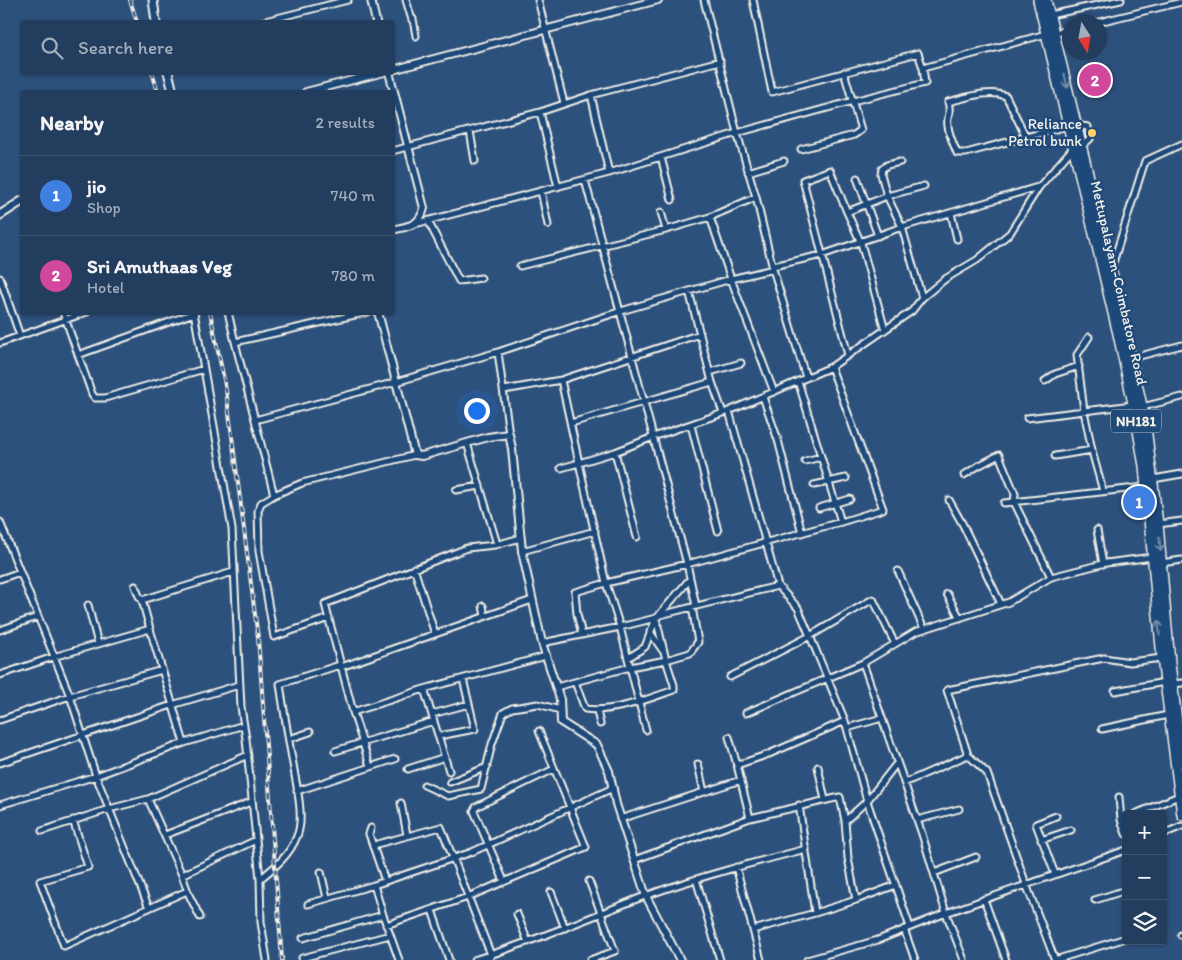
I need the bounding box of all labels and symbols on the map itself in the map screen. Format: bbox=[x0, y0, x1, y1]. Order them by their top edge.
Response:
north arrow bbox=[1062, 15, 1107, 60]
pin: 2 bbox=[1079, 61, 1111, 99]
one-way arrow bbox=[1061, 73, 1071, 89]
place label: Reliance Petrol bunk bbox=[1008, 115, 1082, 150]
marker: Reliance Petrol bunk bbox=[1086, 127, 1098, 139]
street label: Mettupalayam-Coimbatore Road bbox=[1087, 179, 1151, 387]
your location bbox=[464, 398, 490, 424]
road number: NH181 bbox=[1111, 410, 1161, 432]
pin: 1 bbox=[1123, 483, 1155, 521]
one-way arrow bbox=[1155, 536, 1164, 552]
one-way arrow bbox=[1154, 620, 1164, 636]

